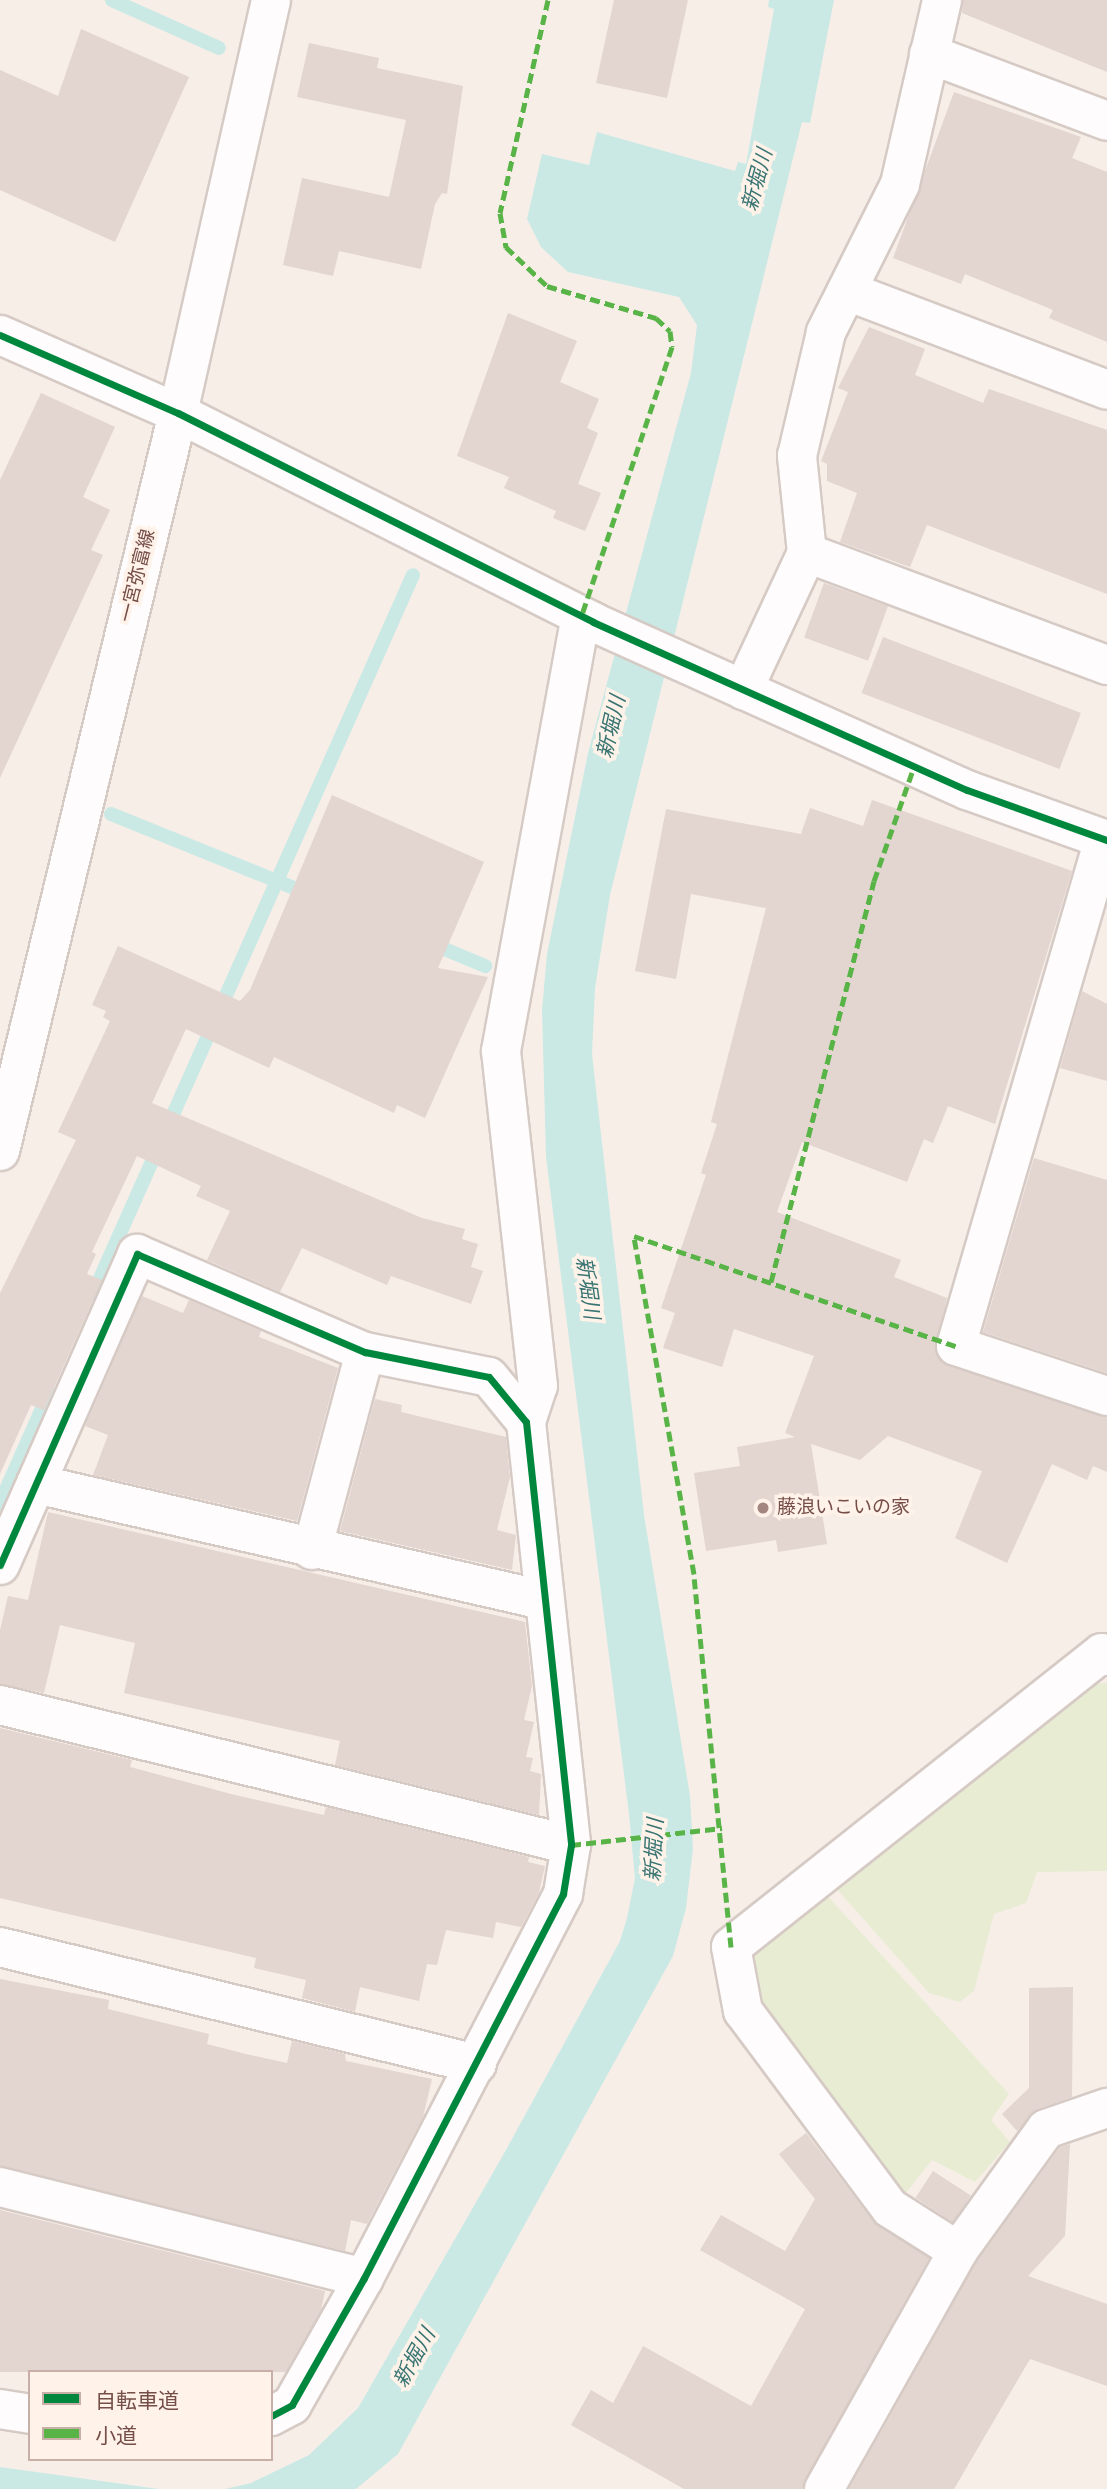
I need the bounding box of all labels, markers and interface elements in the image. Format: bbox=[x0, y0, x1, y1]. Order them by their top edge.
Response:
water label: 新堀川 bbox=[738, 146, 778, 214]
street label: 一宮弥富線 bbox=[115, 527, 161, 625]
water label: 新堀川 bbox=[593, 693, 631, 761]
water label: 新堀川 bbox=[570, 1255, 604, 1321]
place label: 藤浪いこいの家 bbox=[777, 1497, 910, 1519]
marker: 藤浪いこいの家 bbox=[755, 1500, 771, 1516]
water label: 新堀川 bbox=[641, 1818, 669, 1882]
water label: 新堀川 bbox=[389, 2324, 441, 2392]
legend bbox=[28, 2370, 273, 2461]
text: 自転車道 bbox=[95, 2389, 179, 2414]
text: 小道 bbox=[95, 2424, 137, 2449]

